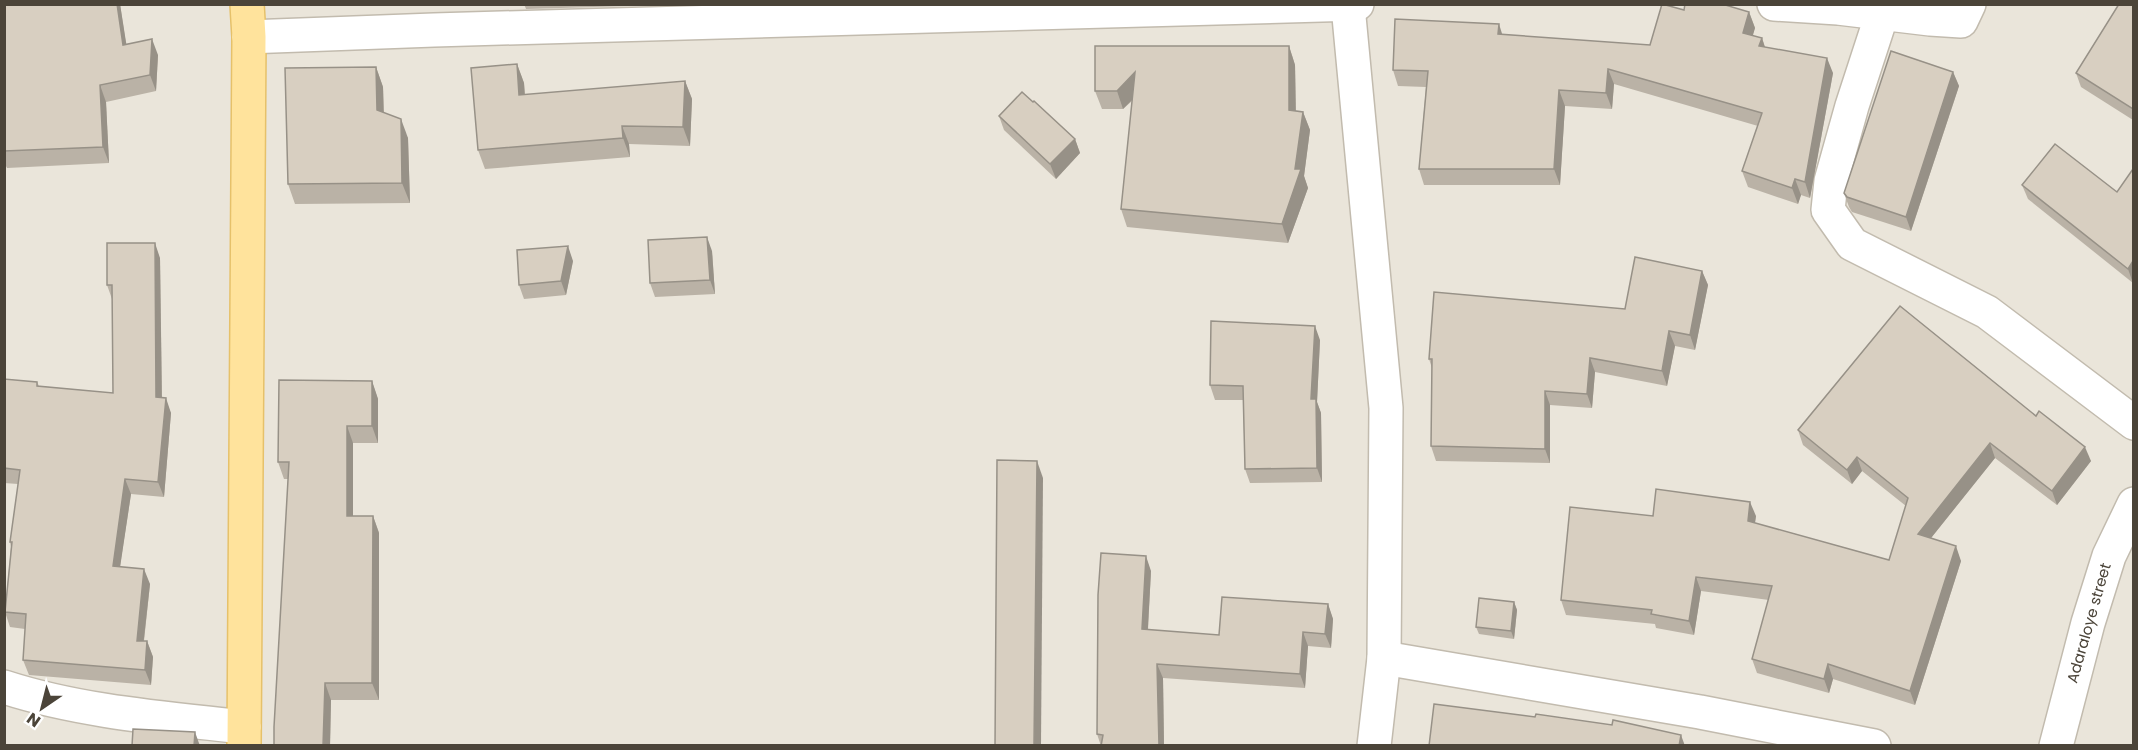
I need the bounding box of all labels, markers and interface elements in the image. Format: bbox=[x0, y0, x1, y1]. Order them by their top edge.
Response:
street label: Adaraloye street bbox=[2061, 560, 2116, 685]
north arrow bbox=[12, 678, 72, 738]
text: N bbox=[22, 707, 45, 733]

